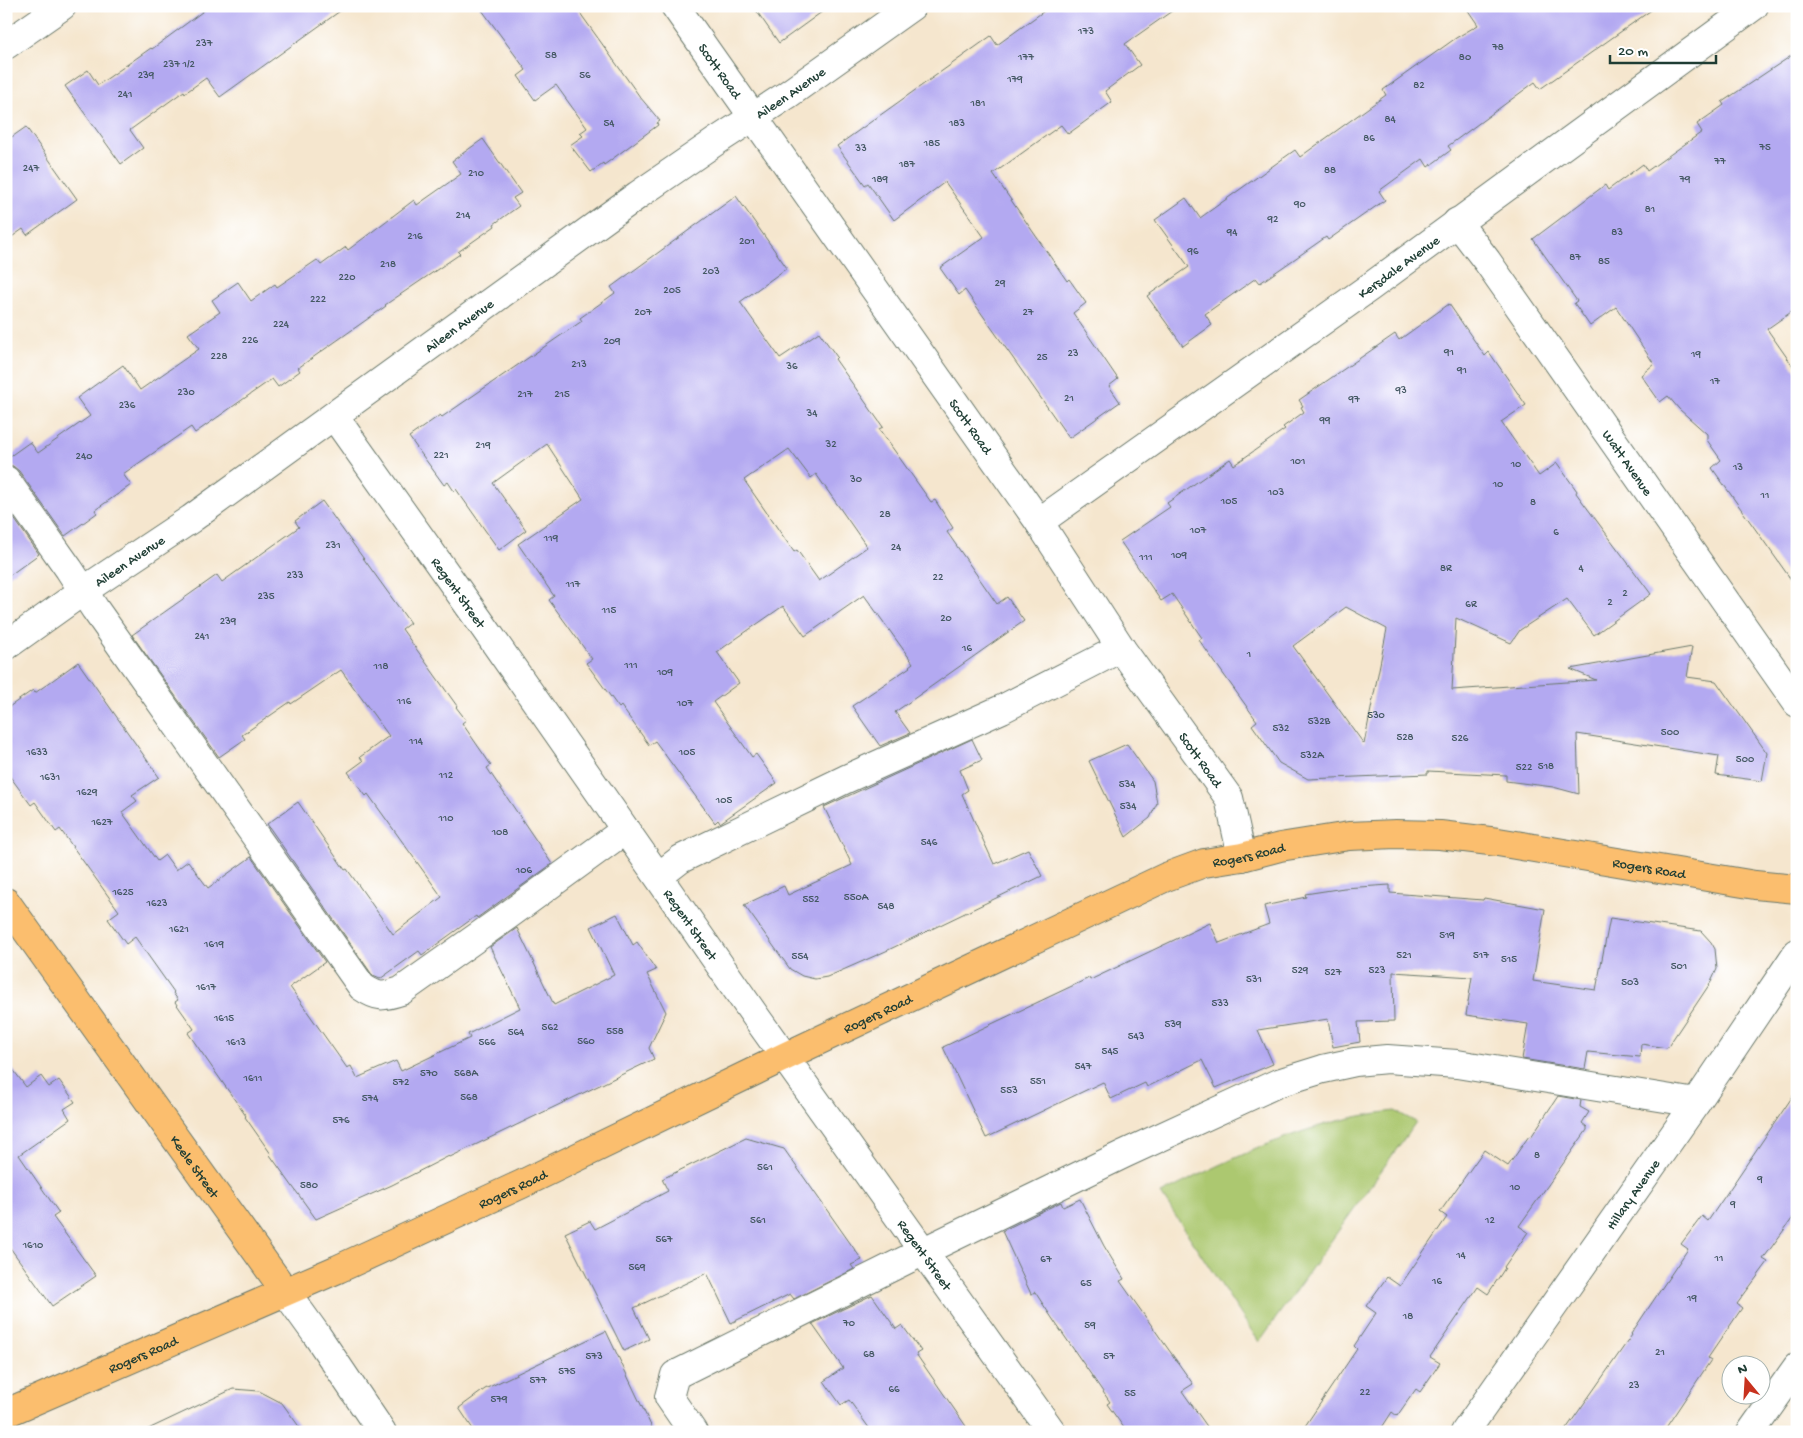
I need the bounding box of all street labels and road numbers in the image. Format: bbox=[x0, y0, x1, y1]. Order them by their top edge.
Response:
street label: Scott Road bbox=[693, 41, 745, 104]
street label: Aileen Avenue bbox=[753, 64, 830, 124]
street label: Kersdale Avenue bbox=[1356, 232, 1444, 304]
street label: Aileen Avenue bbox=[422, 296, 499, 358]
street label: Scott Road bbox=[944, 396, 996, 460]
street label: Watt Avenue bbox=[1597, 427, 1655, 501]
street label: Aileen Avenue bbox=[92, 532, 170, 592]
street label: Regent Street bbox=[426, 555, 489, 633]
street label: Scott Road bbox=[1174, 730, 1226, 793]
street label: Rogers Road bbox=[1212, 840, 1288, 873]
street label: Rogers Road bbox=[1611, 855, 1688, 885]
street label: Regent Street bbox=[658, 887, 720, 965]
street label: Rogers Road bbox=[841, 991, 917, 1039]
street label: Keele Street bbox=[165, 1133, 222, 1203]
street label: Hillary Avenue bbox=[1604, 1156, 1665, 1234]
street label: Rogers Road bbox=[476, 1166, 552, 1214]
street label: Regent Street bbox=[892, 1217, 955, 1296]
street label: Rogers Road bbox=[106, 1333, 183, 1379]

